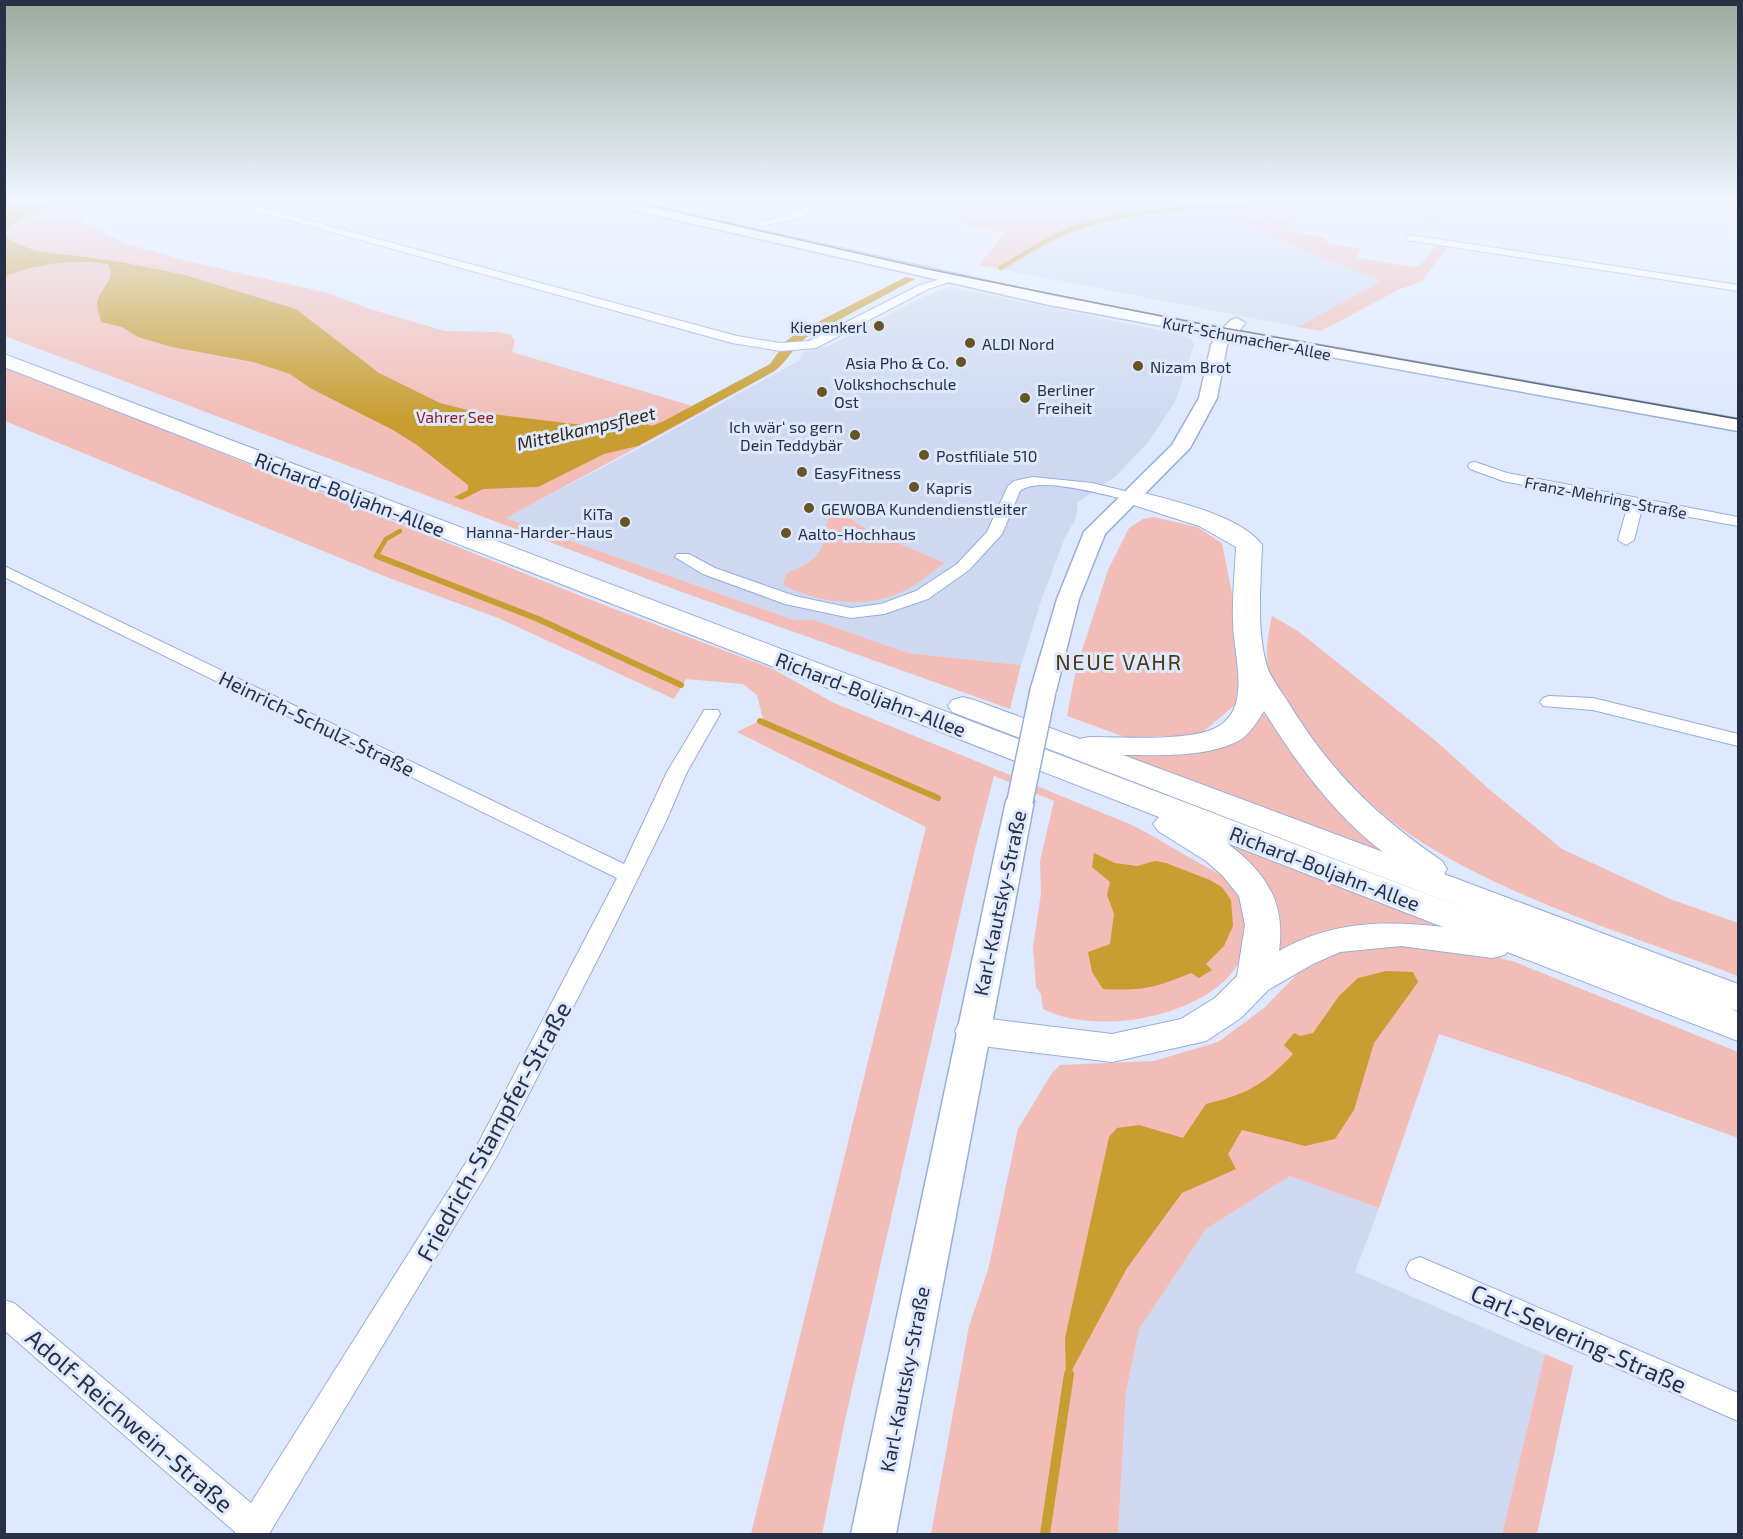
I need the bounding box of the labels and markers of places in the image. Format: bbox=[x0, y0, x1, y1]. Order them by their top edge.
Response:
place label: Kiepenkerl bbox=[790, 317, 867, 336]
marker: Kiepenkerl bbox=[872, 319, 886, 333]
place label: ALDI Nord bbox=[982, 334, 1054, 353]
marker: ALDI Nord bbox=[963, 336, 977, 350]
place label: Asia Pho & Co. bbox=[845, 353, 949, 372]
marker: Asia Pho & Co. bbox=[954, 355, 968, 369]
place label: Nizam Brot bbox=[1150, 357, 1231, 376]
marker: Nizam Brot bbox=[1131, 359, 1145, 373]
place label: Volkshochschule Ost bbox=[834, 374, 956, 411]
place label: Berliner Freiheit bbox=[1037, 380, 1096, 417]
marker: Volkshochschule Ost bbox=[815, 385, 829, 399]
marker: Berliner Freiheit bbox=[1018, 391, 1032, 405]
place label: Ich wär‘ so gern Dein Teddybär bbox=[729, 417, 844, 454]
marker: Ich wär‘ so gern Dein Teddybär bbox=[848, 428, 862, 442]
place label: Postfiliale 510 bbox=[936, 446, 1037, 465]
marker: Postfiliale 510 bbox=[917, 448, 931, 462]
place label: EasyFitness bbox=[814, 463, 901, 482]
marker: EasyFitness bbox=[795, 465, 809, 479]
place label: Kapris bbox=[926, 478, 972, 497]
marker: Kapris bbox=[907, 480, 921, 494]
place label: GEWOBA Kundendienstleiter bbox=[821, 499, 1028, 518]
marker: GEWOBA Kundendienstleiter bbox=[802, 501, 816, 515]
place label: KiTa Hanna-Harder-Haus bbox=[466, 504, 613, 541]
marker: KiTa Hanna-Harder-Haus bbox=[618, 515, 632, 529]
place label: Aalto-Hochhaus bbox=[798, 524, 916, 543]
marker: Aalto-Hochhaus bbox=[779, 526, 793, 540]

